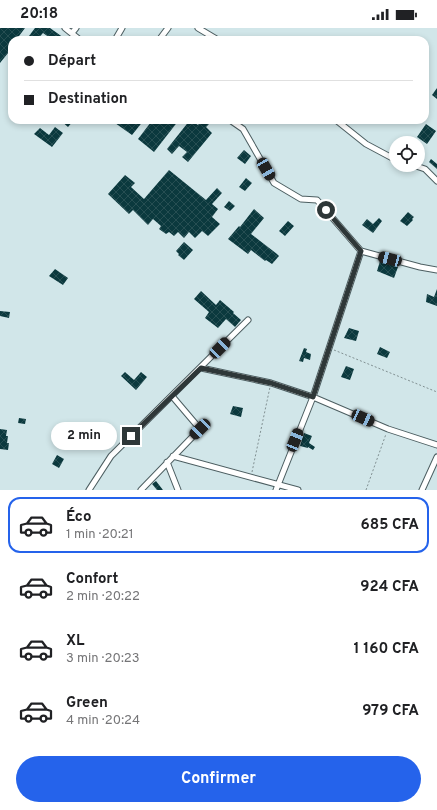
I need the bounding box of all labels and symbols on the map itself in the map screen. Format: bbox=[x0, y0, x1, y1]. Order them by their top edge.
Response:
car bbox=[255, 156, 277, 182]
route start bbox=[317, 201, 335, 219]
car bbox=[377, 250, 403, 268]
car bbox=[207, 335, 233, 361]
car bbox=[350, 408, 376, 428]
car bbox=[187, 416, 213, 442]
callout: 2 min bbox=[51, 422, 117, 450]
route end bbox=[122, 427, 140, 445]
car bbox=[285, 427, 305, 453]

